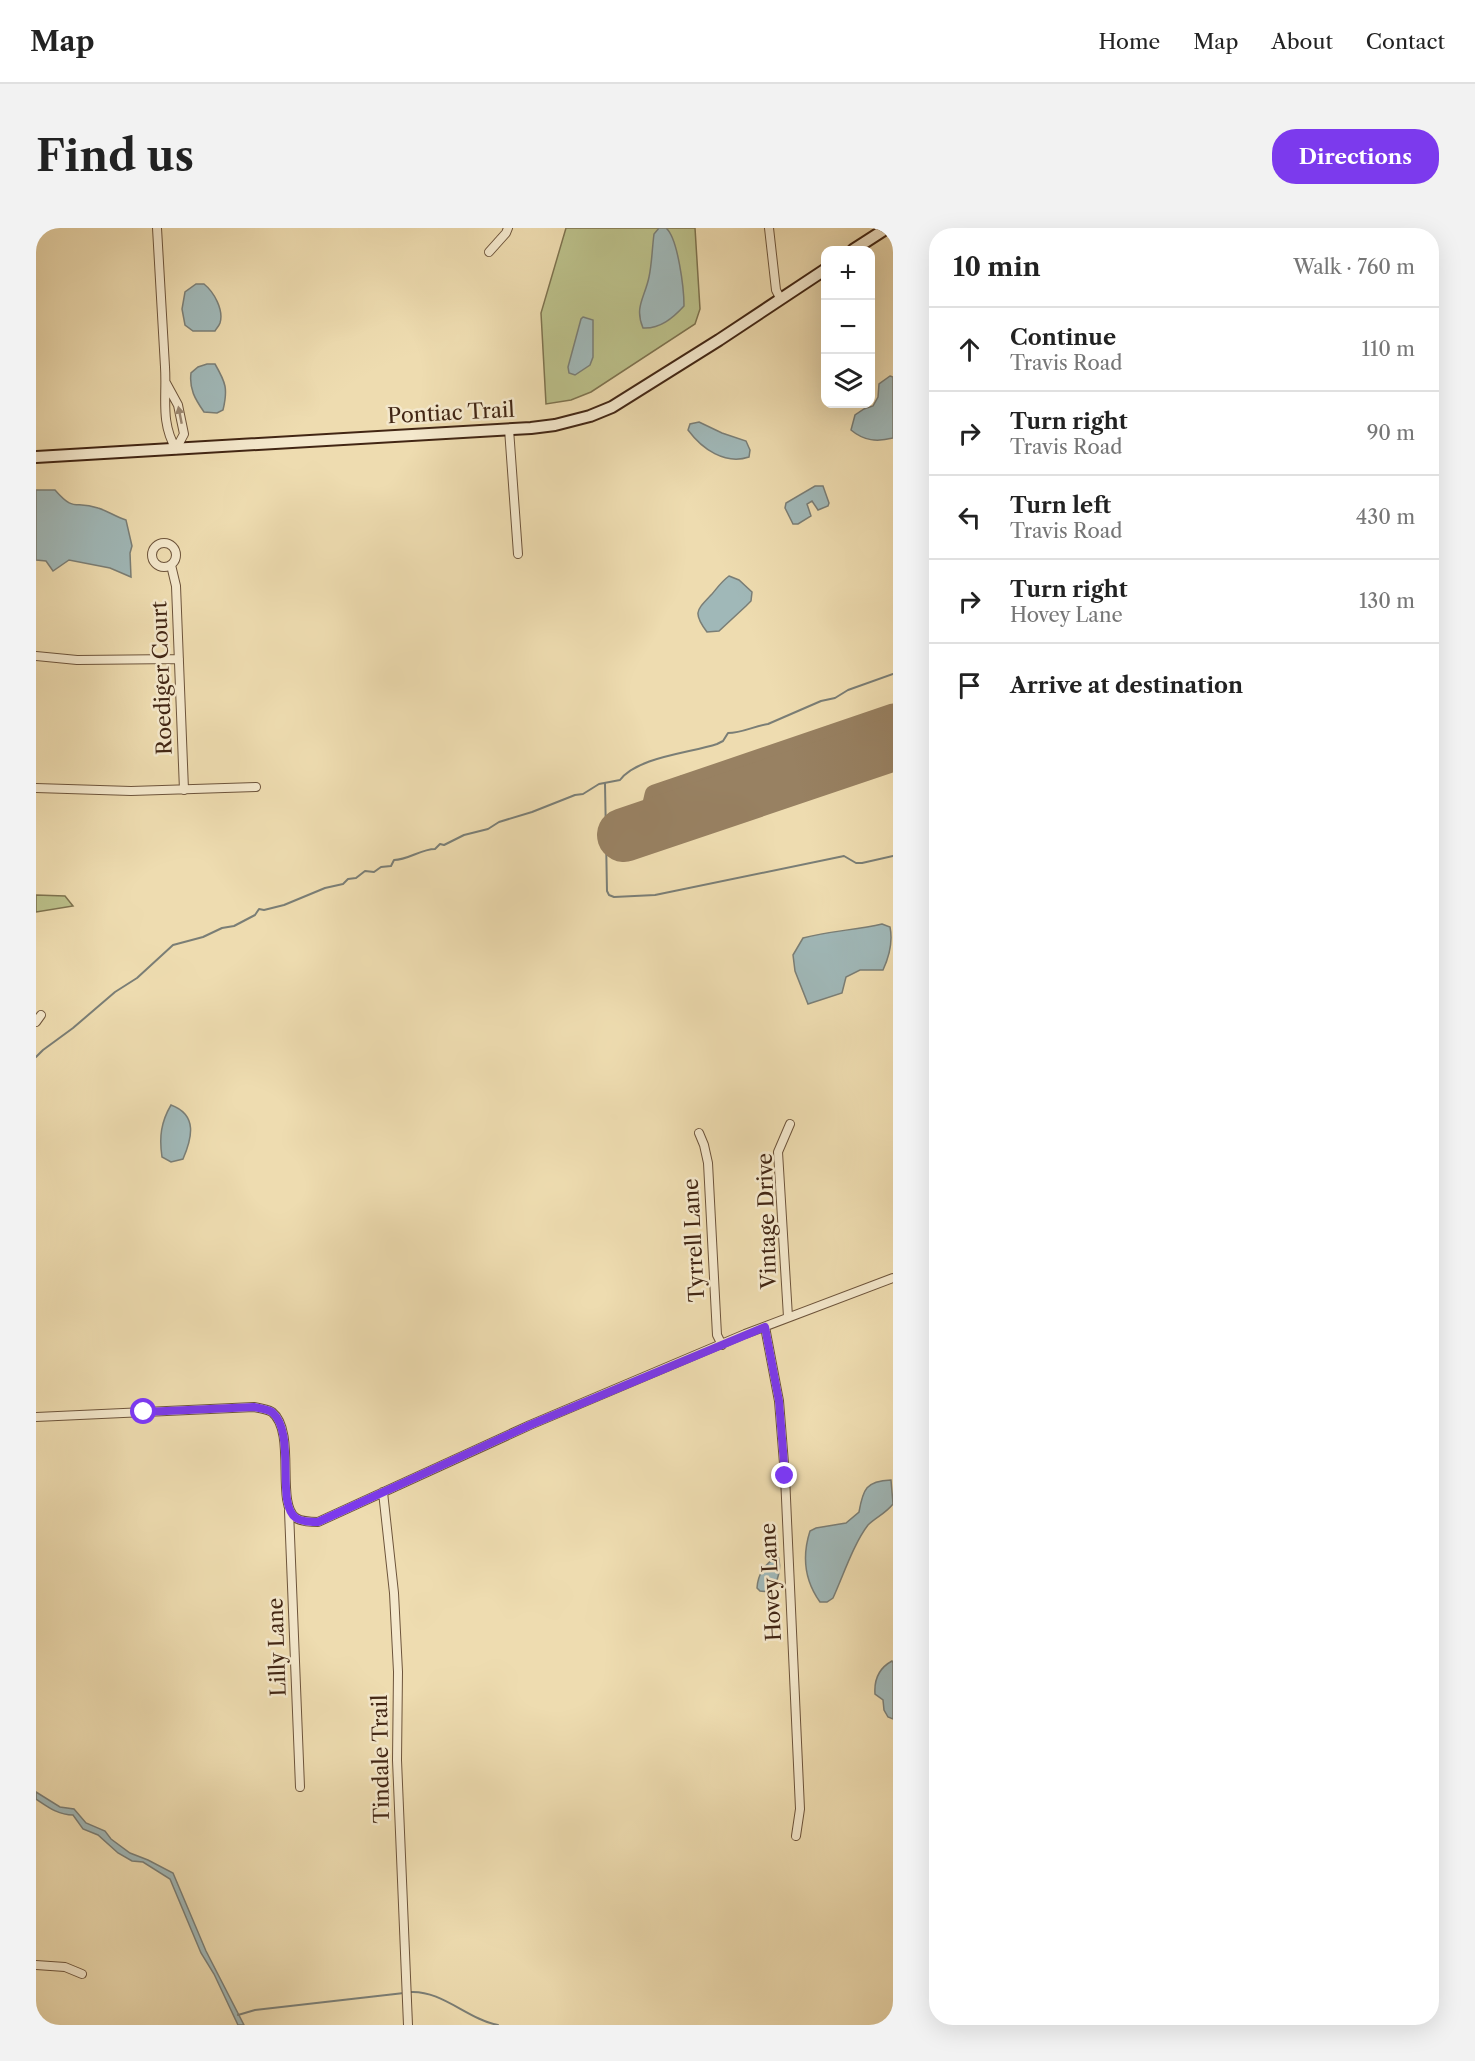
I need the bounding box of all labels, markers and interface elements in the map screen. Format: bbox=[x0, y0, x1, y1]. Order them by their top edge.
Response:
text: Map bbox=[30, 24, 94, 58]
text: Home bbox=[1099, 29, 1160, 54]
text: Map bbox=[1193, 29, 1238, 54]
text: About bbox=[1271, 29, 1333, 54]
text: Contact bbox=[1366, 29, 1445, 54]
button: Directions bbox=[1272, 129, 1439, 184]
text: Find us bbox=[36, 130, 194, 182]
map controls bbox=[821, 246, 875, 408]
button: + bbox=[821, 246, 875, 300]
text: 10 min bbox=[953, 251, 1041, 283]
text: Walk · 760 m bbox=[1293, 255, 1415, 279]
button: − bbox=[821, 300, 875, 354]
text: Continue bbox=[1010, 324, 1116, 351]
icon: ahead bbox=[953, 333, 986, 366]
text: 110 m bbox=[1362, 337, 1415, 361]
text: Travis Road bbox=[1010, 351, 1123, 375]
button: layers bbox=[821, 354, 875, 408]
street label: Pontiac Trail bbox=[387, 397, 515, 428]
one-way arrow bbox=[175, 406, 184, 425]
text: Turn right bbox=[1010, 408, 1128, 435]
icon: right bbox=[953, 417, 986, 450]
text: 90 m bbox=[1367, 421, 1415, 445]
text: Travis Road bbox=[1010, 435, 1123, 459]
text: Turn left bbox=[1010, 492, 1111, 519]
icon: left bbox=[953, 501, 986, 534]
text: 430 m bbox=[1356, 505, 1415, 529]
text: Travis Road bbox=[1010, 519, 1123, 543]
text: Turn right bbox=[1010, 576, 1128, 603]
icon: right bbox=[953, 585, 986, 618]
text: 130 m bbox=[1359, 589, 1415, 613]
street label: Roediger Court bbox=[146, 600, 177, 755]
text: Hovey Lane bbox=[1010, 603, 1123, 627]
icon: arrive bbox=[953, 669, 986, 702]
text: Arrive at destination bbox=[1010, 672, 1243, 699]
street label: Vintage Drive bbox=[752, 1153, 781, 1290]
street label: Tyrrell Lane bbox=[678, 1178, 709, 1302]
route start bbox=[130, 1398, 156, 1424]
route end bbox=[771, 1462, 797, 1488]
street label: Hovey Lane bbox=[755, 1522, 786, 1642]
street label: Lilly Lane bbox=[262, 1597, 291, 1697]
street label: Tindale Trail bbox=[367, 1694, 394, 1824]

